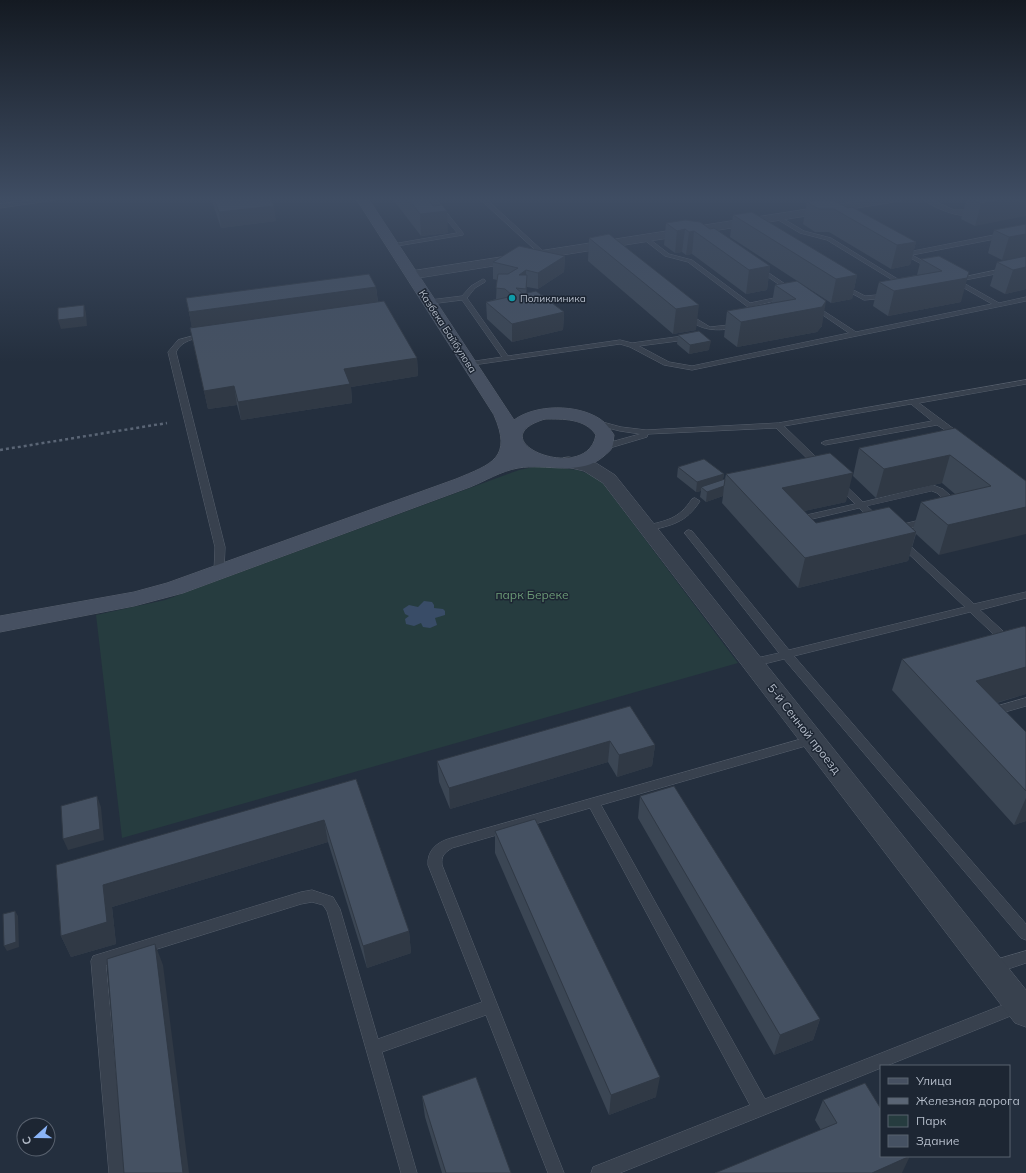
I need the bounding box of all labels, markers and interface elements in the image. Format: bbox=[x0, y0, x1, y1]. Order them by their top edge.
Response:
street label: Казбека Байбулова bbox=[416, 287, 479, 375]
place label: Поликлиника bbox=[520, 292, 586, 305]
marker: Поликлиника bbox=[507, 293, 517, 303]
park label: парк Береке bbox=[495, 587, 569, 602]
street label: 5-й Сенной проезд bbox=[764, 681, 844, 777]
legend bbox=[880, 1065, 1010, 1157]
text: Улица bbox=[915, 1073, 952, 1088]
text: Железная дорога bbox=[916, 1093, 1020, 1108]
text: Парк bbox=[916, 1113, 947, 1128]
north arrow bbox=[16, 1117, 56, 1157]
text: Здание bbox=[916, 1133, 960, 1148]
text: С bbox=[19, 1134, 35, 1147]

